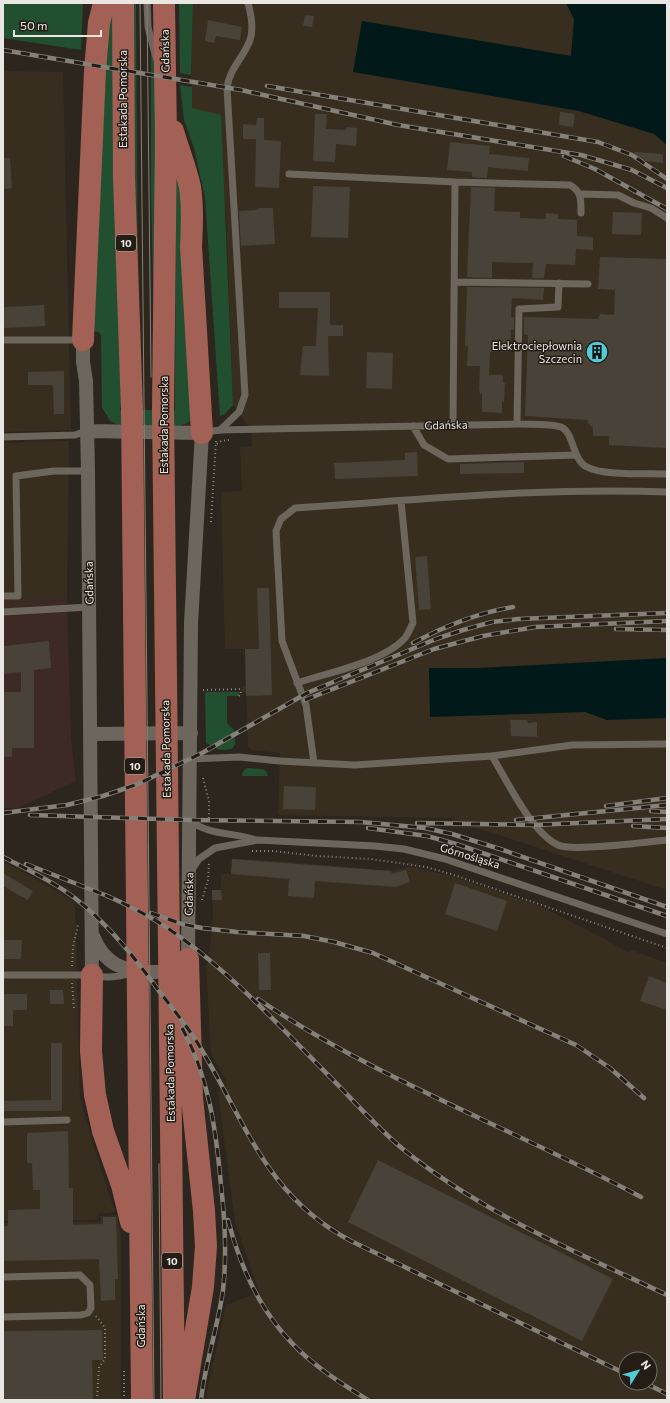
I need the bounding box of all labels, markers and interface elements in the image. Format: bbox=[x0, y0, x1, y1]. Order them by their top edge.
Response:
scale bar bbox=[14, 12, 101, 38]
text: 50 m bbox=[20, 18, 48, 32]
street label: Gdańska bbox=[158, 29, 171, 73]
street label: Estakada Pomorska bbox=[116, 50, 129, 148]
road number: 10 bbox=[116, 235, 136, 251]
place label: Elektrociepłownia Szczecin bbox=[492, 339, 582, 365]
building icon: Elektrociepłownia Szczecin bbox=[584, 339, 610, 365]
street label: Estakada Pomorska bbox=[157, 376, 170, 474]
street label: Gdańska bbox=[424, 418, 468, 431]
street label: Gdańska bbox=[82, 561, 95, 605]
street label: Estakada Pomorska bbox=[158, 700, 173, 798]
road number: 10 bbox=[125, 758, 145, 774]
street label: Górnośląska bbox=[439, 840, 502, 871]
street label: Gdańska bbox=[182, 872, 195, 916]
street label: Estakada Pomorska bbox=[162, 1024, 177, 1122]
road number: 10 bbox=[162, 1253, 182, 1269]
street label: Gdańska bbox=[134, 1304, 147, 1348]
north arrow bbox=[618, 1351, 658, 1391]
text: N bbox=[639, 1357, 654, 1372]

